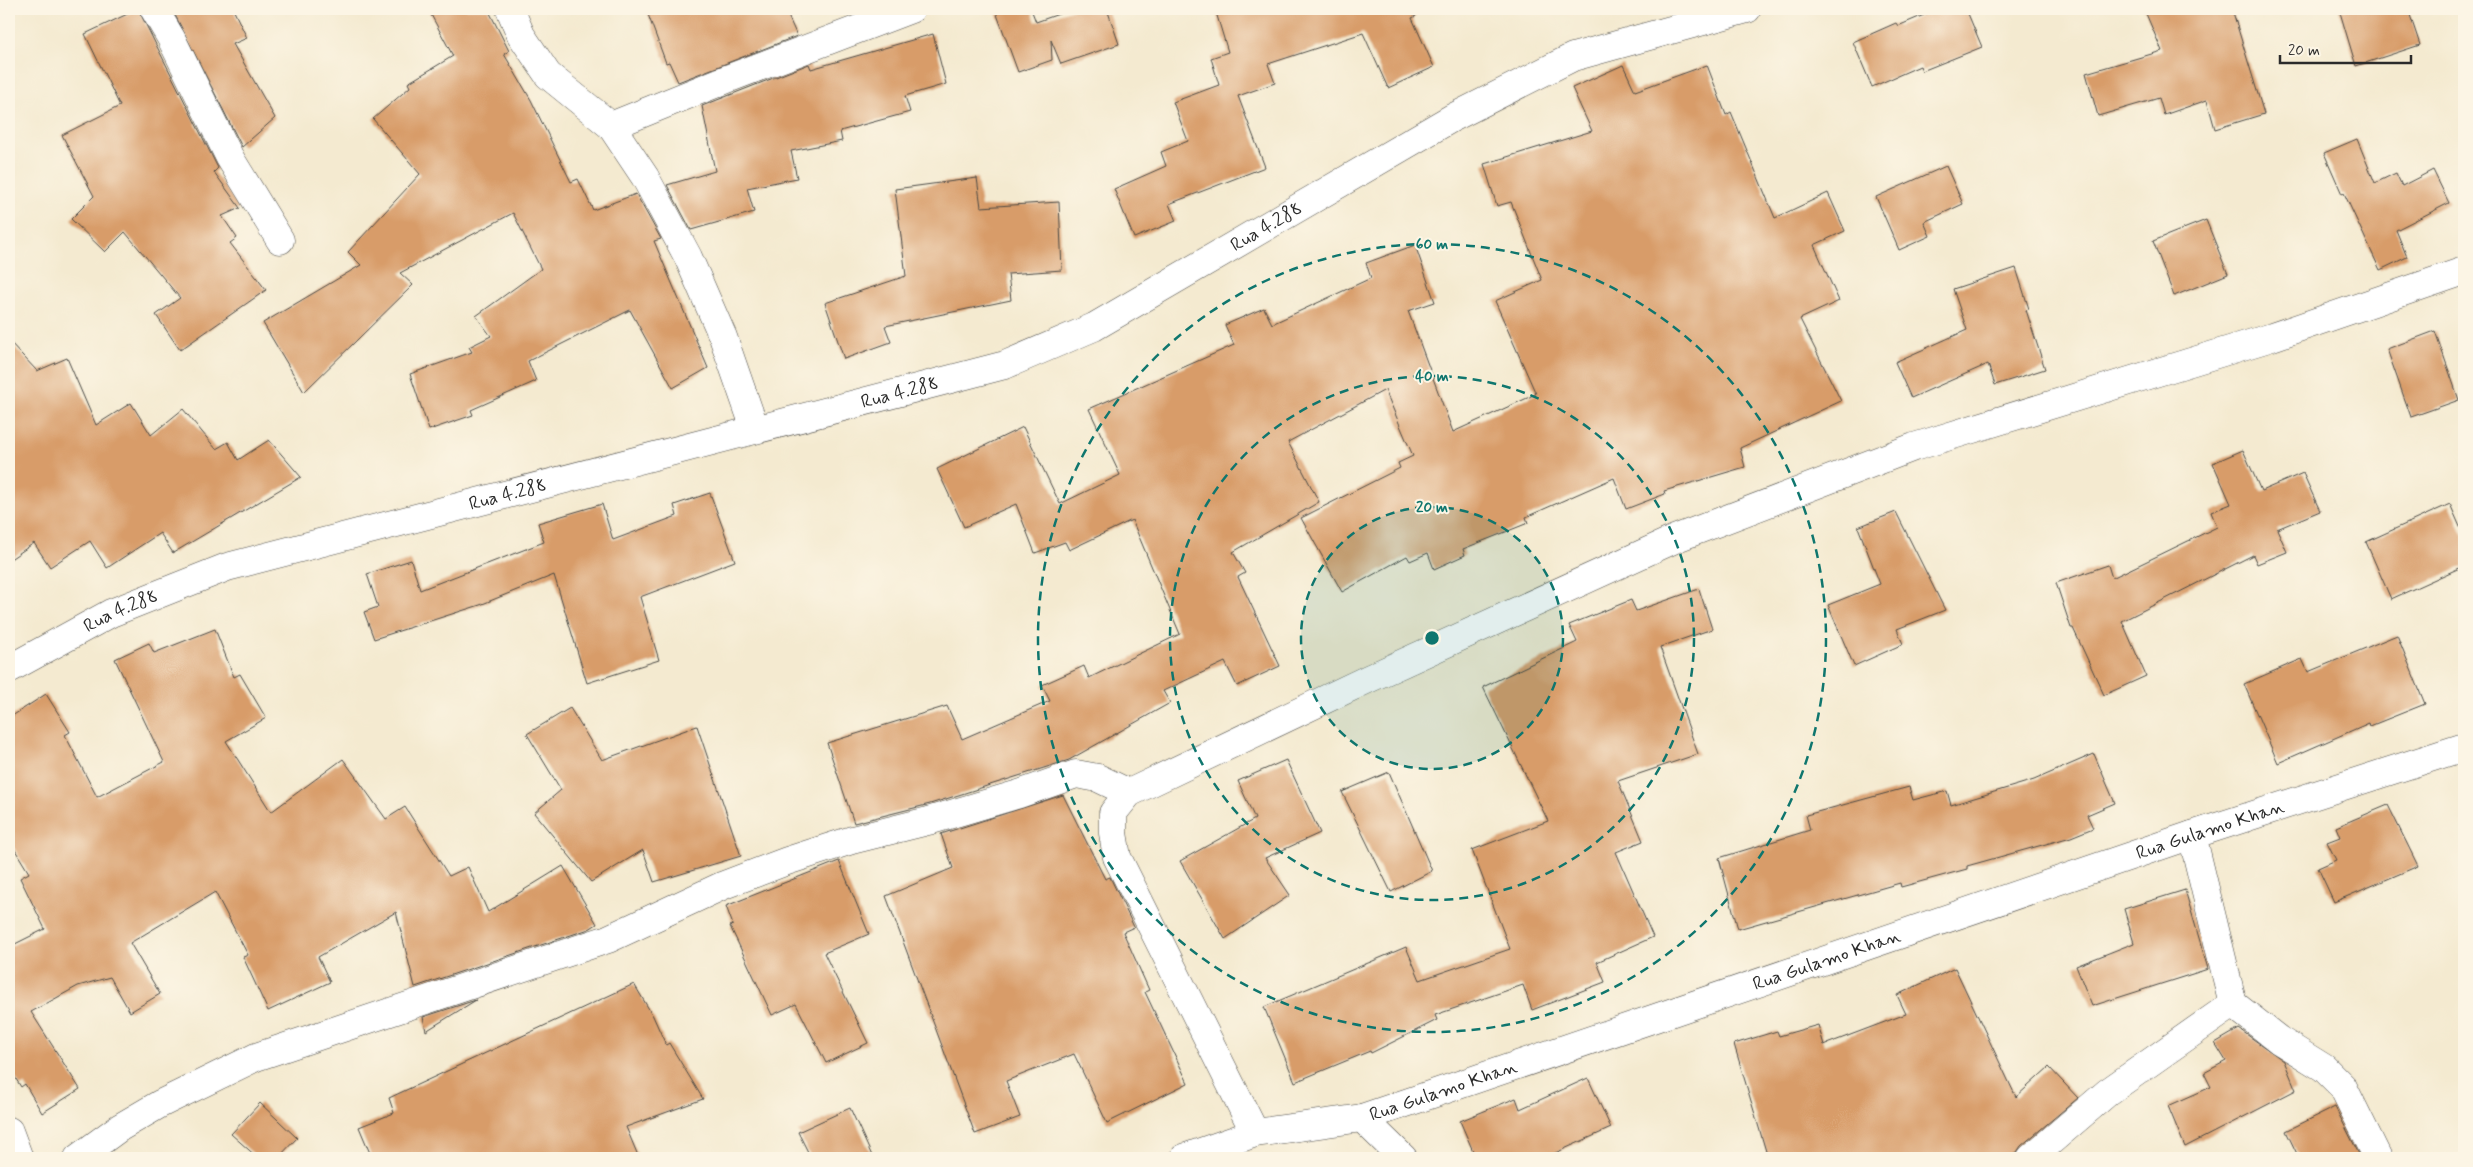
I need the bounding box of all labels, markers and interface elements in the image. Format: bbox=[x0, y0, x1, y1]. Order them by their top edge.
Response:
scale bar bbox=[2280, 32, 2412, 64]
text: 20 m bbox=[2288, 41, 2320, 61]
street label: Rua 4.288 bbox=[1226, 196, 1307, 257]
text: 60 m bbox=[1416, 235, 1448, 255]
text: 40 m bbox=[1415, 367, 1449, 387]
street label: Rua 4.288 bbox=[858, 370, 941, 414]
street label: Rua 4.288 bbox=[466, 472, 549, 516]
text: 20 m bbox=[1416, 498, 1448, 518]
street label: Rua 4.288 bbox=[79, 583, 161, 638]
centre of rings bbox=[1423, 629, 1441, 647]
street label: Rua Gulamo Khan bbox=[2133, 794, 2287, 866]
street label: Rua Gulamo Khan bbox=[1749, 923, 1904, 996]
street label: Rua Gulamo Khan bbox=[1366, 1054, 1520, 1127]

